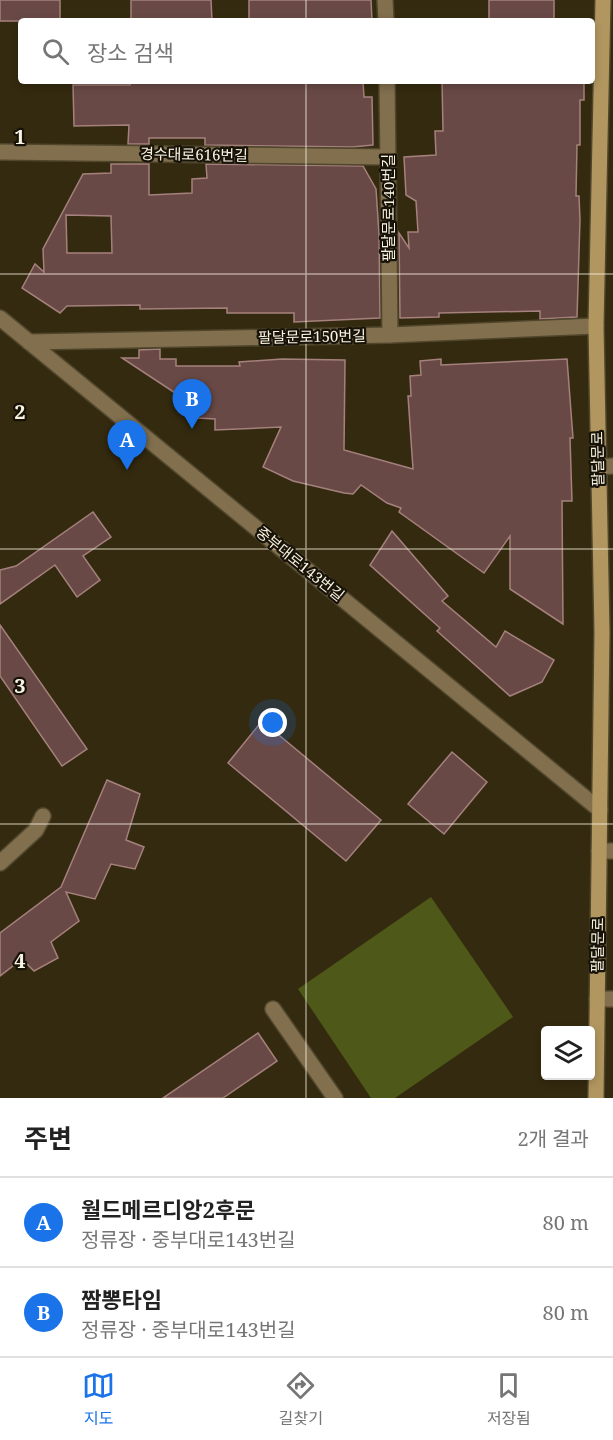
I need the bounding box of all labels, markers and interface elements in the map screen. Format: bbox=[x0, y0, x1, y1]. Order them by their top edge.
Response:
search box bbox=[18, 18, 595, 84]
icon: search bbox=[39, 35, 72, 68]
text: 장소 검색 bbox=[87, 37, 174, 67]
text: 1 bbox=[14, 123, 26, 150]
street label: 경수대로616번길 bbox=[140, 143, 248, 165]
street label: 팔달문로140번길 bbox=[378, 154, 398, 262]
street label: 팔달문로150번길 bbox=[258, 325, 366, 347]
pin: B bbox=[172, 380, 212, 429]
text: 2 bbox=[14, 398, 26, 425]
pin: A bbox=[108, 420, 146, 470]
street label: 팔달문로 bbox=[587, 431, 607, 487]
street label: 중부대로143번길 bbox=[252, 521, 349, 605]
text: 3 bbox=[14, 672, 26, 699]
your location bbox=[258, 708, 287, 737]
street label: 팔달문로 bbox=[587, 917, 607, 973]
text: 4 bbox=[14, 947, 26, 974]
map controls bbox=[541, 1026, 595, 1080]
button: layers bbox=[541, 1026, 595, 1080]
text: 주변 bbox=[24, 1120, 72, 1156]
text: 2개 결과 bbox=[517, 1125, 589, 1152]
text: 월드메르디앙2후문 bbox=[81, 1194, 255, 1224]
text: A bbox=[36, 1209, 51, 1236]
text: 80 m bbox=[543, 1209, 589, 1236]
text: 정류장 · 중부대로143번길 bbox=[81, 1226, 296, 1253]
text: 짬뽕타임 bbox=[81, 1284, 162, 1314]
text: B bbox=[37, 1299, 50, 1326]
text: 80 m bbox=[543, 1299, 589, 1326]
text: 정류장 · 중부대로143번길 bbox=[81, 1316, 296, 1343]
tab: 지도 bbox=[82, 1369, 115, 1429]
tab: 길찾기 bbox=[279, 1369, 323, 1429]
tab: 저장됨 bbox=[487, 1369, 531, 1429]

